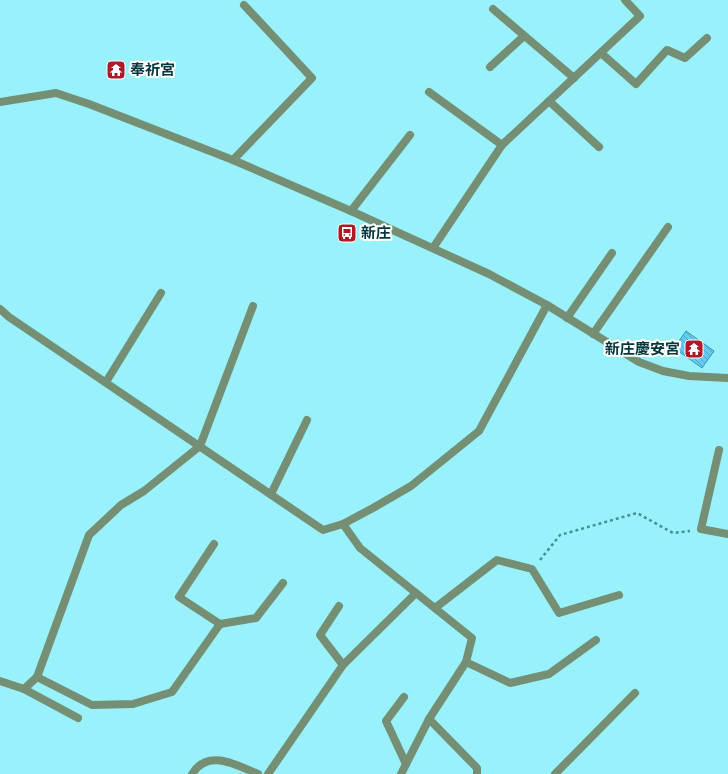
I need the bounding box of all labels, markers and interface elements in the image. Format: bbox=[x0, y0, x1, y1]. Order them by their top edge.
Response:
temple icon: 奉祈宮 bbox=[105, 59, 127, 81]
place label: 奉祈宮 bbox=[130, 62, 175, 78]
bus stop icon: 新庄 bbox=[336, 222, 358, 244]
place label: 新庄 bbox=[361, 225, 391, 241]
temple icon: 新庄慶安宮 bbox=[683, 338, 705, 360]
place label: 新庄慶安宮 bbox=[605, 340, 680, 357]

